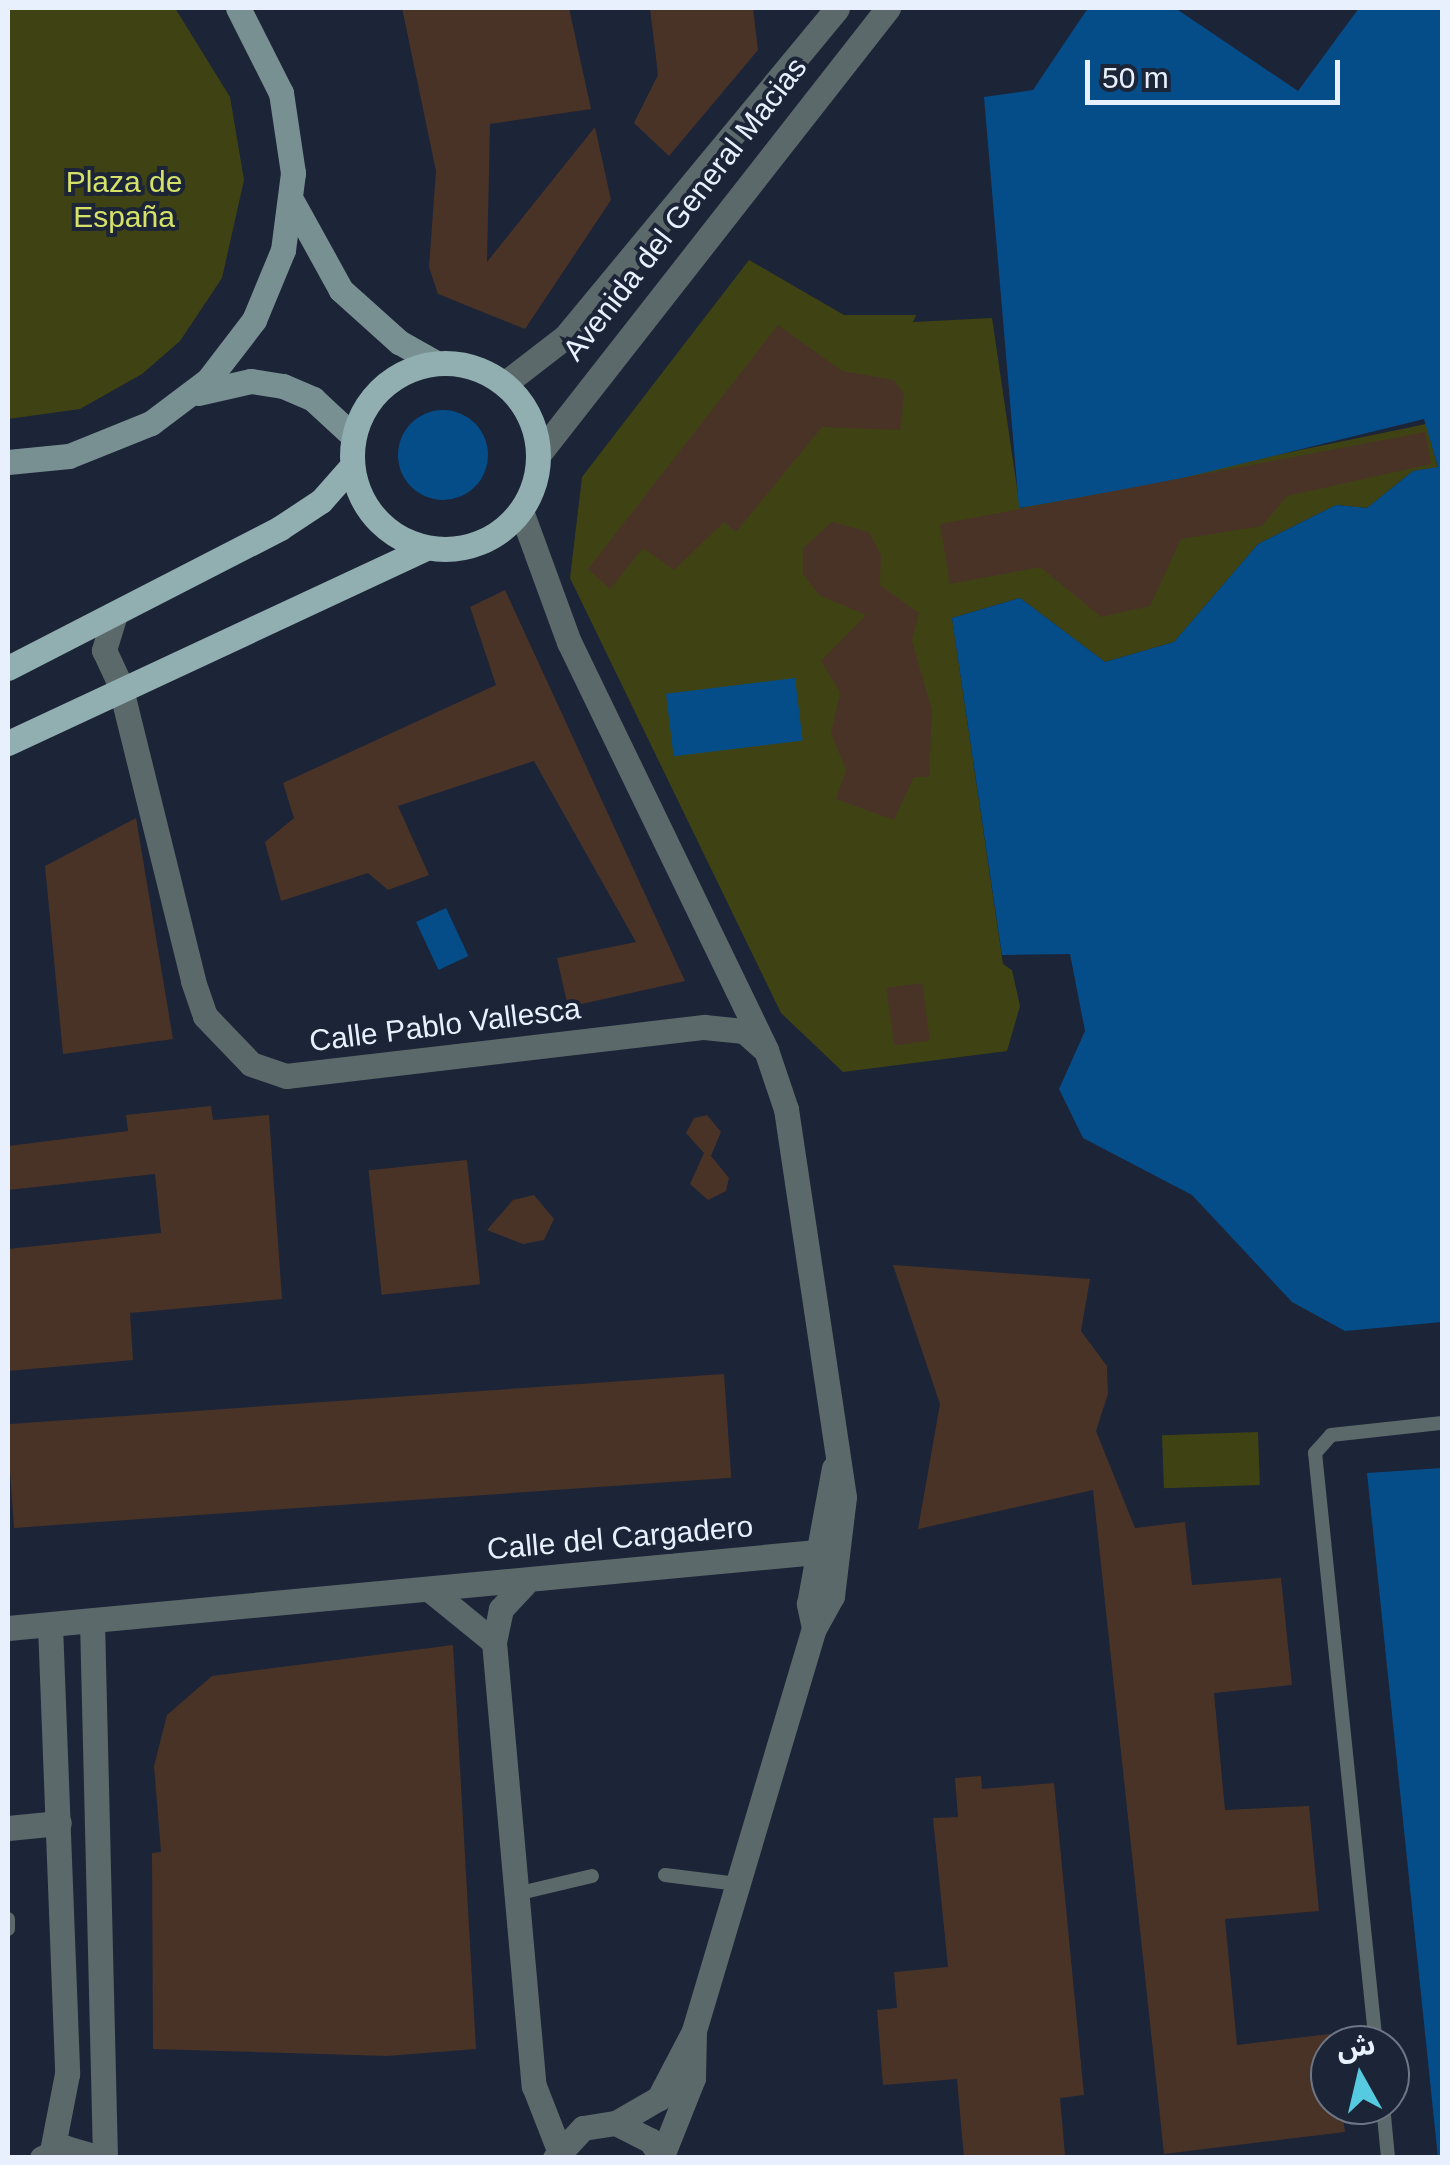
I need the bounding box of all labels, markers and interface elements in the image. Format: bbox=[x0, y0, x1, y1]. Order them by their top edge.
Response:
scale bar bbox=[1090, 40, 1345, 102]
street label: Avenida del General Macias bbox=[555, 50, 815, 368]
text: 50 m bbox=[1102, 61, 1169, 94]
park label: Plaza de España bbox=[66, 164, 182, 234]
street label: Calle Pablo Vallesca bbox=[307, 991, 583, 1059]
street label: Calle del Cargadero bbox=[486, 1508, 754, 1568]
north arrow bbox=[1310, 2025, 1410, 2125]
text: ش bbox=[1335, 2029, 1377, 2065]

